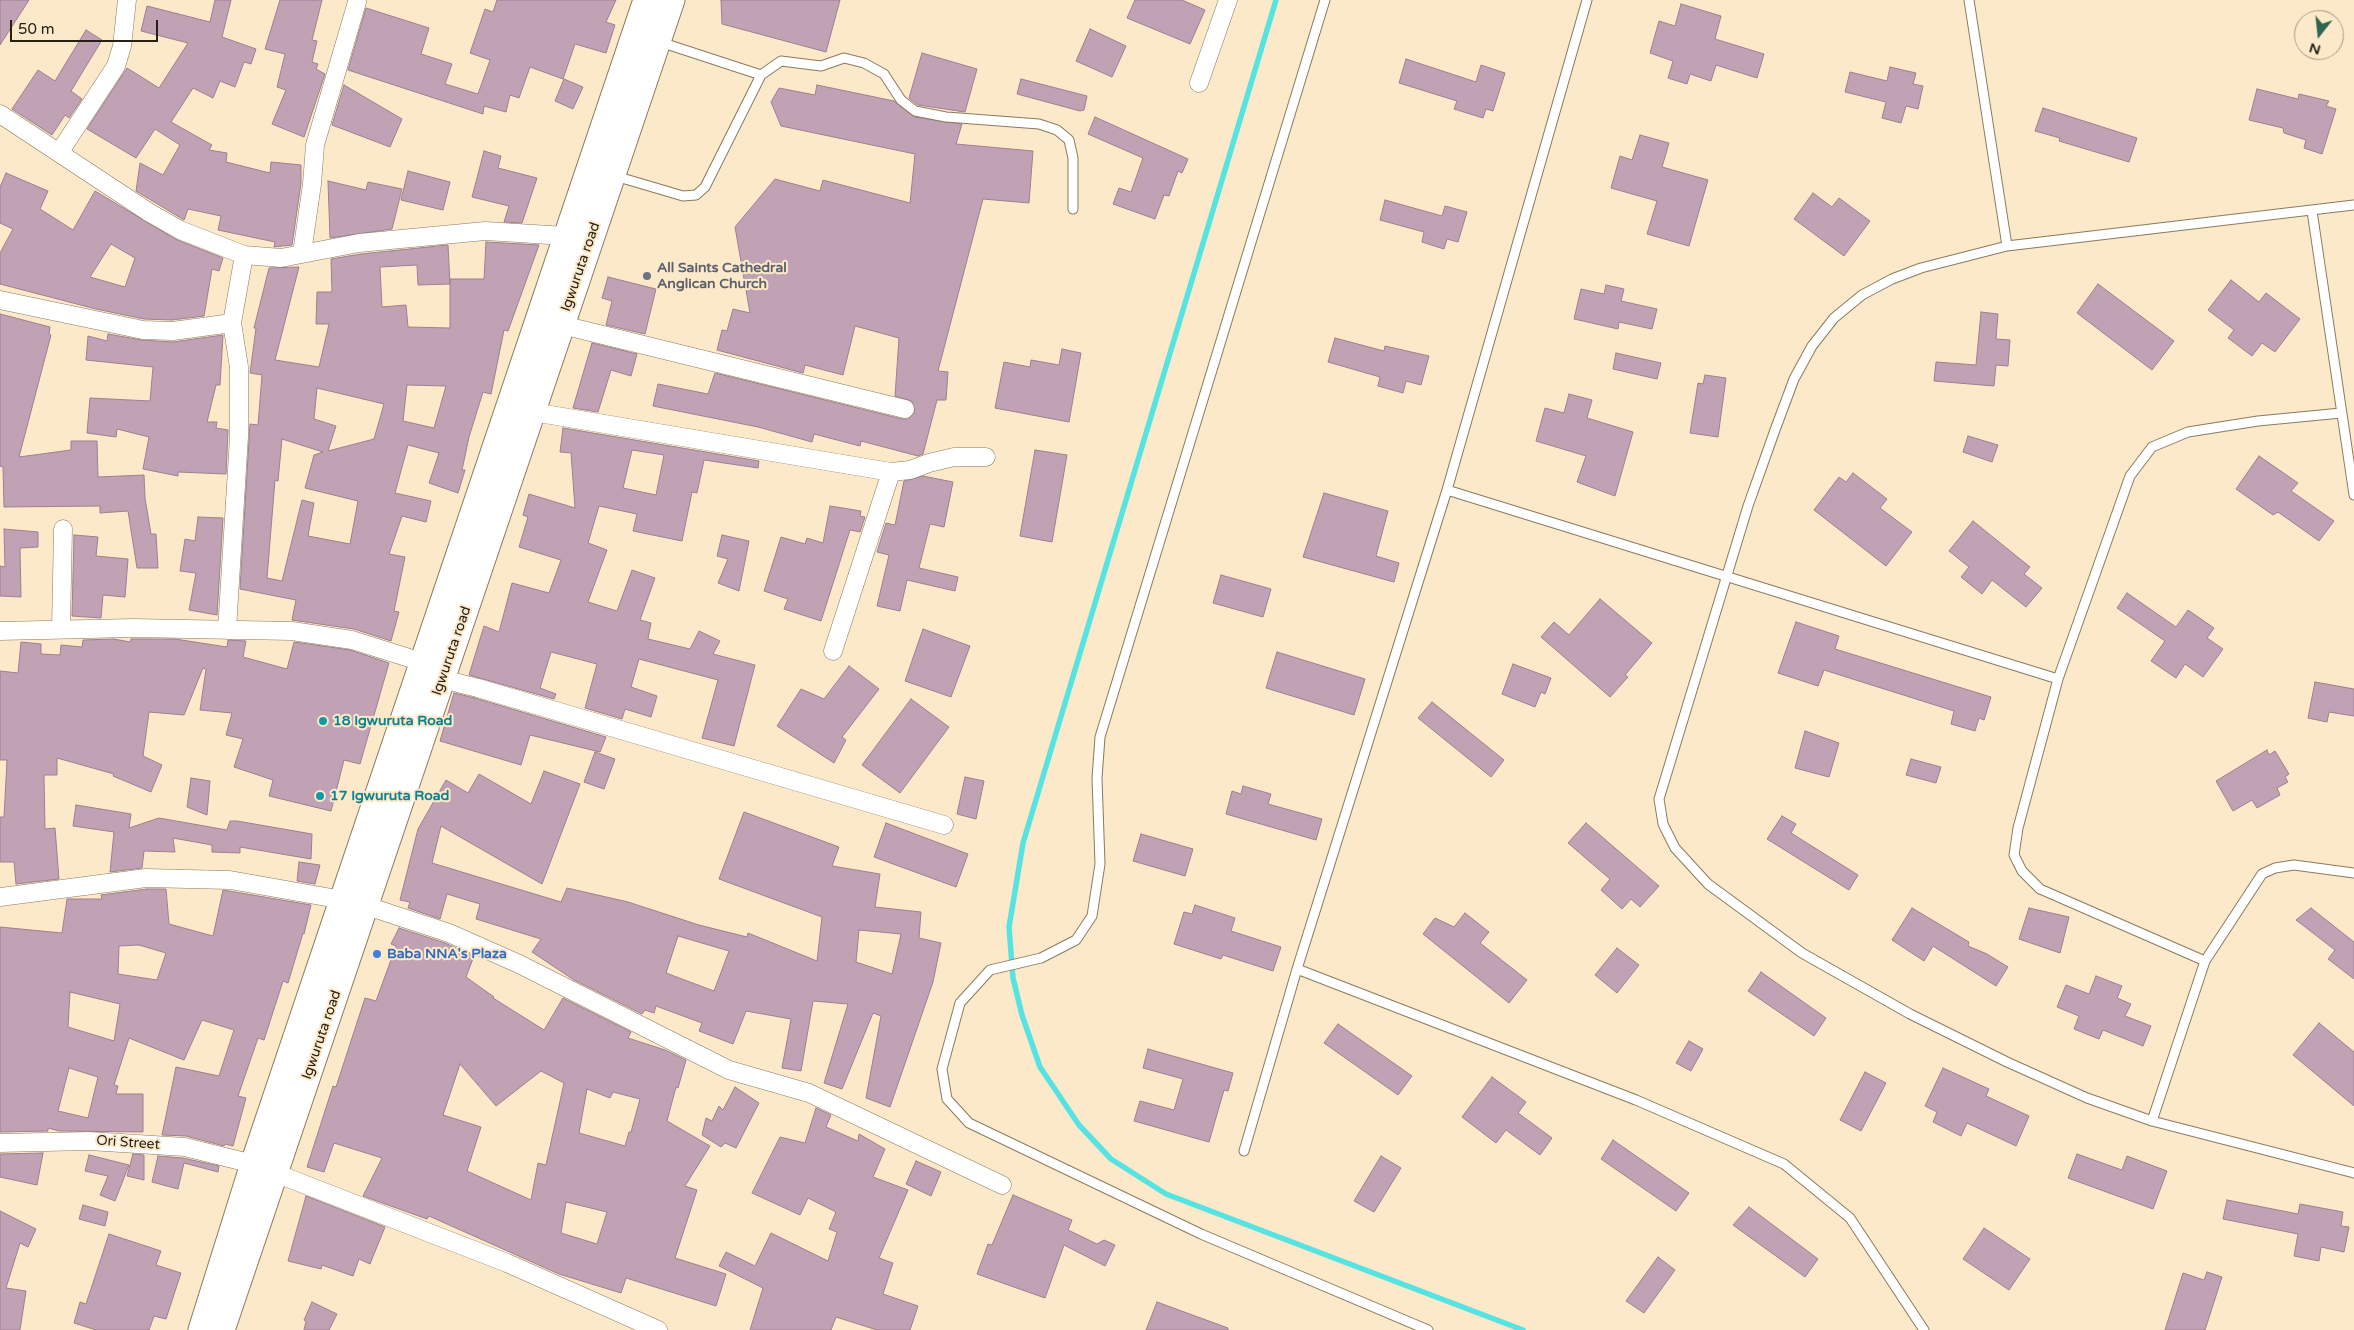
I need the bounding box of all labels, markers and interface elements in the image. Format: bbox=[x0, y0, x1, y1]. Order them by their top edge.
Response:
scale bar bbox=[12, 10, 160, 42]
north arrow bbox=[2294, 10, 2344, 60]
text: 50 m bbox=[18, 20, 55, 38]
text: N bbox=[2307, 39, 2323, 59]
street label: Igwuruta road bbox=[558, 220, 604, 314]
place label: All Saints Cathedral Anglican Church bbox=[657, 260, 787, 292]
marker: All Saints Cathedral Anglican Church bbox=[641, 270, 653, 282]
street label: Igwuruta road bbox=[429, 604, 475, 698]
place label: 18 Igwuruta Road bbox=[333, 713, 452, 729]
marker: 18 Igwuruta Road bbox=[317, 715, 329, 727]
place label: 17 Igwuruta Road bbox=[330, 788, 449, 804]
marker: 17 Igwuruta Road bbox=[314, 790, 326, 802]
place label: Baba NNA's Plaza bbox=[387, 946, 507, 962]
marker: Baba NNA's Plaza bbox=[371, 948, 383, 960]
street label: Igwuruta road bbox=[299, 988, 345, 1082]
street label: Ori Street bbox=[96, 1132, 160, 1154]

